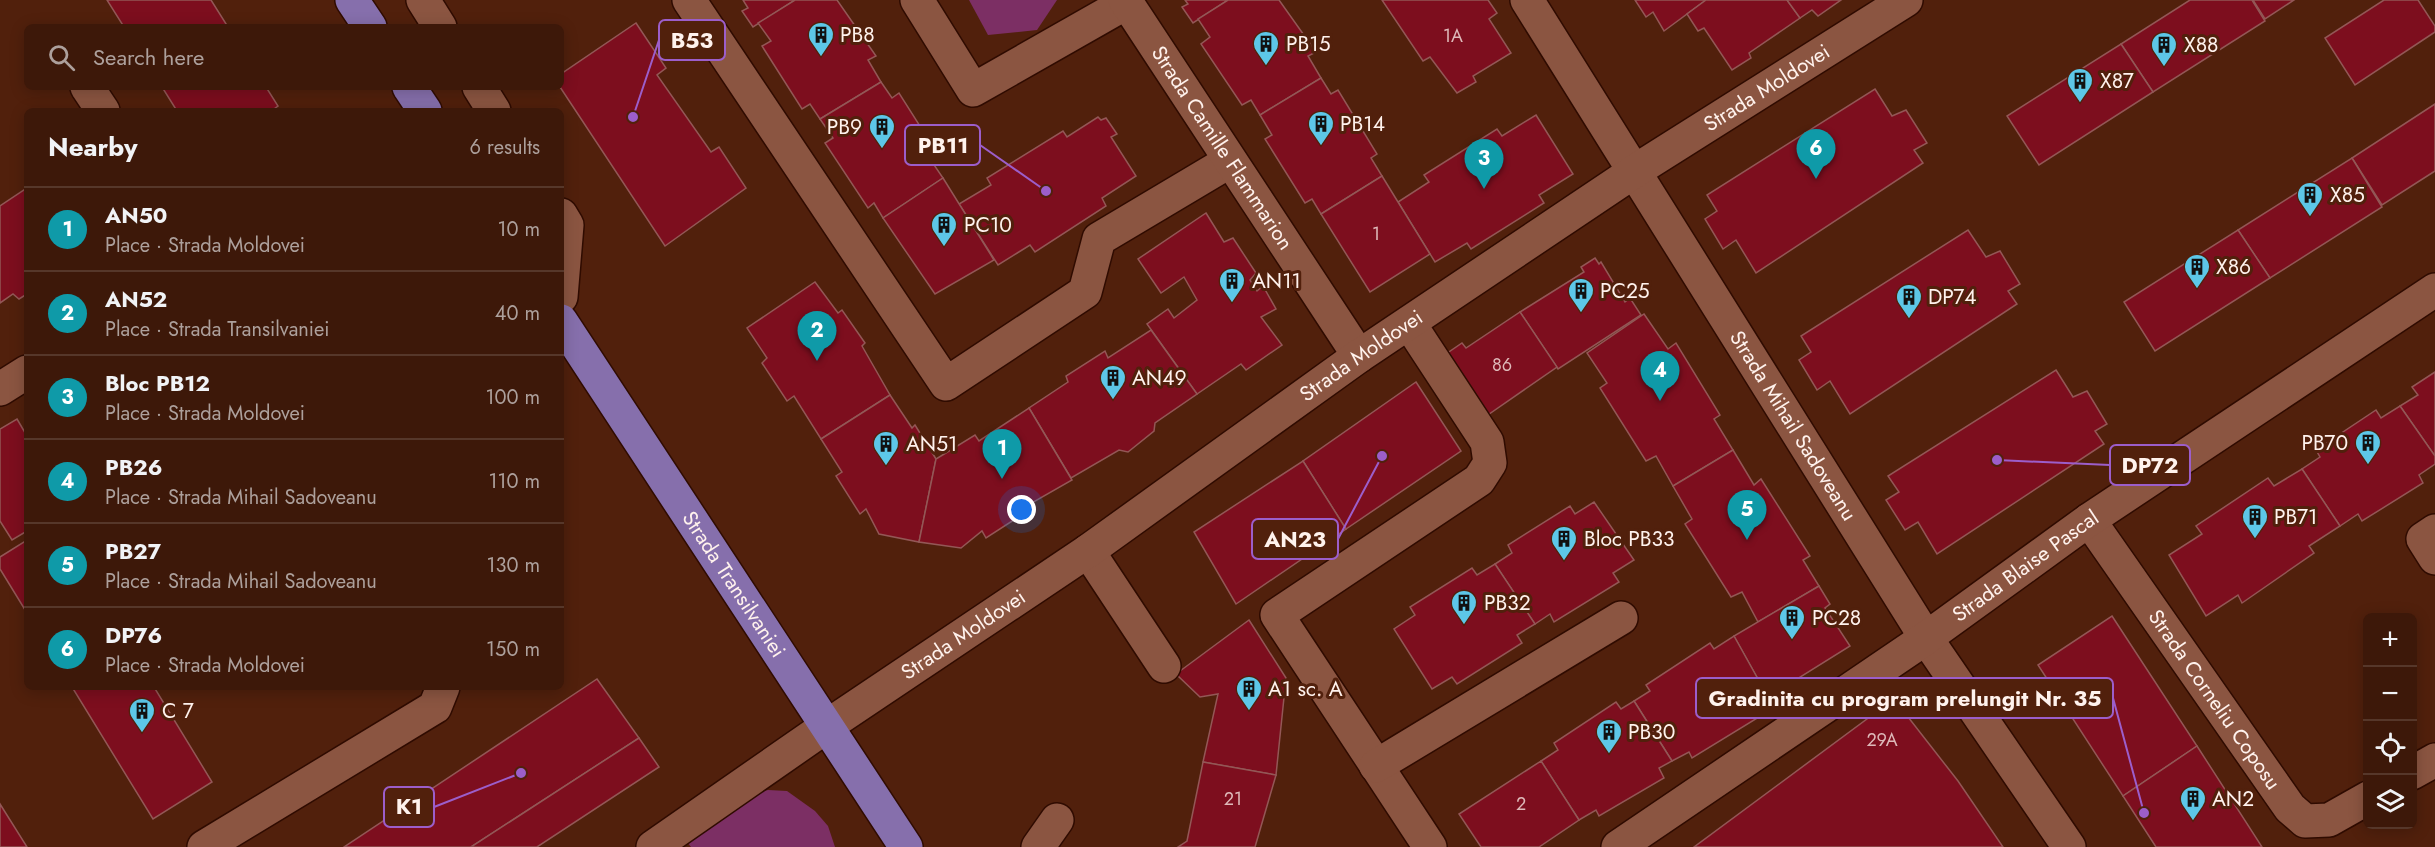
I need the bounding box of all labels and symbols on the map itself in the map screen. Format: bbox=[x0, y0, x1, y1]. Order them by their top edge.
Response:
callout: B53 bbox=[659, 20, 725, 60]
building icon: PB8 bbox=[806, 20, 836, 58]
place label: PB8 bbox=[840, 20, 875, 50]
house number: 1A bbox=[1443, 23, 1463, 49]
text: B53 bbox=[671, 24, 713, 56]
building icon: PB15 bbox=[1251, 29, 1281, 67]
place label: PB15 bbox=[1286, 29, 1331, 59]
building icon: X88 bbox=[2149, 30, 2179, 68]
place label: X88 bbox=[2184, 30, 2219, 60]
street label: Strada Moldovei bbox=[1698, 37, 1836, 139]
street label: Strada Camille Flammarion bbox=[1144, 40, 1300, 256]
building icon: X87 bbox=[2065, 66, 2095, 104]
place label: X87 bbox=[2100, 66, 2134, 96]
building icon: PB14 bbox=[1306, 109, 1336, 147]
place label: PB14 bbox=[1340, 109, 1385, 139]
place label: PB9 bbox=[827, 112, 862, 142]
building icon: PB9 bbox=[867, 112, 897, 150]
callout: PB11 bbox=[905, 125, 980, 165]
text: PB11 bbox=[918, 129, 968, 161]
pin: 6 bbox=[1796, 130, 1836, 179]
pin: 3 bbox=[1464, 140, 1504, 189]
building icon: X85 bbox=[2295, 180, 2325, 218]
place label: X85 bbox=[2330, 180, 2365, 210]
building icon: PC10 bbox=[929, 210, 959, 248]
place label: PC10 bbox=[964, 210, 1012, 240]
house number: 1 bbox=[1372, 221, 1380, 247]
building icon: X86 bbox=[2182, 252, 2212, 290]
place label: X86 bbox=[2216, 252, 2251, 282]
building icon: AN11 bbox=[1217, 266, 1247, 304]
place label: AN11 bbox=[1252, 266, 1301, 296]
building icon: PC25 bbox=[1566, 276, 1596, 314]
place label: PC25 bbox=[1600, 276, 1650, 306]
building icon: DP74 bbox=[1894, 282, 1924, 320]
place label: DP74 bbox=[1928, 282, 1976, 312]
street label: Strada Moldovei bbox=[1293, 302, 1429, 409]
pin: 2 bbox=[798, 312, 836, 361]
street label: Strada Mihail Sadoveanu bbox=[1722, 325, 1864, 527]
house number: 86 bbox=[1492, 352, 1512, 378]
pin: 4 bbox=[1640, 352, 1680, 401]
building icon: AN49 bbox=[1098, 363, 1128, 401]
place label: AN49 bbox=[1132, 363, 1186, 393]
place label: PB70 bbox=[2301, 428, 2348, 458]
building icon: PB70 bbox=[2353, 428, 2383, 466]
building icon: AN51 bbox=[871, 429, 901, 467]
place label: AN51 bbox=[906, 429, 957, 459]
pin: 1 bbox=[982, 430, 1022, 479]
callout: DP72 bbox=[2110, 445, 2190, 485]
text: DP72 bbox=[2122, 449, 2178, 481]
pin: 5 bbox=[1728, 490, 1766, 540]
your location bbox=[1007, 495, 1036, 524]
building icon: PB71 bbox=[2240, 502, 2270, 540]
place label: PB71 bbox=[2274, 502, 2317, 532]
street label: Strada Blaise Pascal bbox=[1946, 503, 2105, 629]
street label: Strada Transilvaniei bbox=[675, 505, 793, 664]
callout: AN23 bbox=[1252, 519, 1338, 559]
text: AN23 bbox=[1263, 523, 1326, 555]
building icon: Bloc PB33 bbox=[1549, 524, 1579, 562]
place label: Bloc PB33 bbox=[1584, 524, 1675, 554]
street label: Strada Moldovei bbox=[895, 582, 1031, 687]
building icon: PB32 bbox=[1449, 588, 1479, 626]
place label: PB32 bbox=[1484, 588, 1531, 618]
building icon: PC28 bbox=[1777, 603, 1807, 641]
place label: PC28 bbox=[1812, 603, 1861, 633]
street label: Strada Corneliu Coposu bbox=[2141, 603, 2288, 796]
building icon: A1 sc. A bbox=[1234, 674, 1264, 712]
place label: A1 sc. A bbox=[1268, 674, 1343, 704]
callout: Gradinita cu program prelungit Nr. 35 bbox=[1696, 678, 2113, 718]
text: Gradinita cu program prelungit Nr. 35 bbox=[1709, 682, 2101, 714]
building icon: C 7 bbox=[127, 696, 157, 734]
place label: C 7 bbox=[162, 696, 194, 726]
building icon: PB30 bbox=[1594, 717, 1624, 755]
place label: PB30 bbox=[1628, 717, 1675, 747]
house number: 29A bbox=[1866, 727, 1898, 753]
building icon: AN2 bbox=[2178, 784, 2208, 822]
place label: AN2 bbox=[2212, 784, 2254, 814]
house number: 21 bbox=[1224, 786, 1242, 812]
callout: K1 bbox=[384, 787, 434, 827]
text: K1 bbox=[396, 790, 422, 822]
house number: 2 bbox=[1516, 791, 1526, 817]

